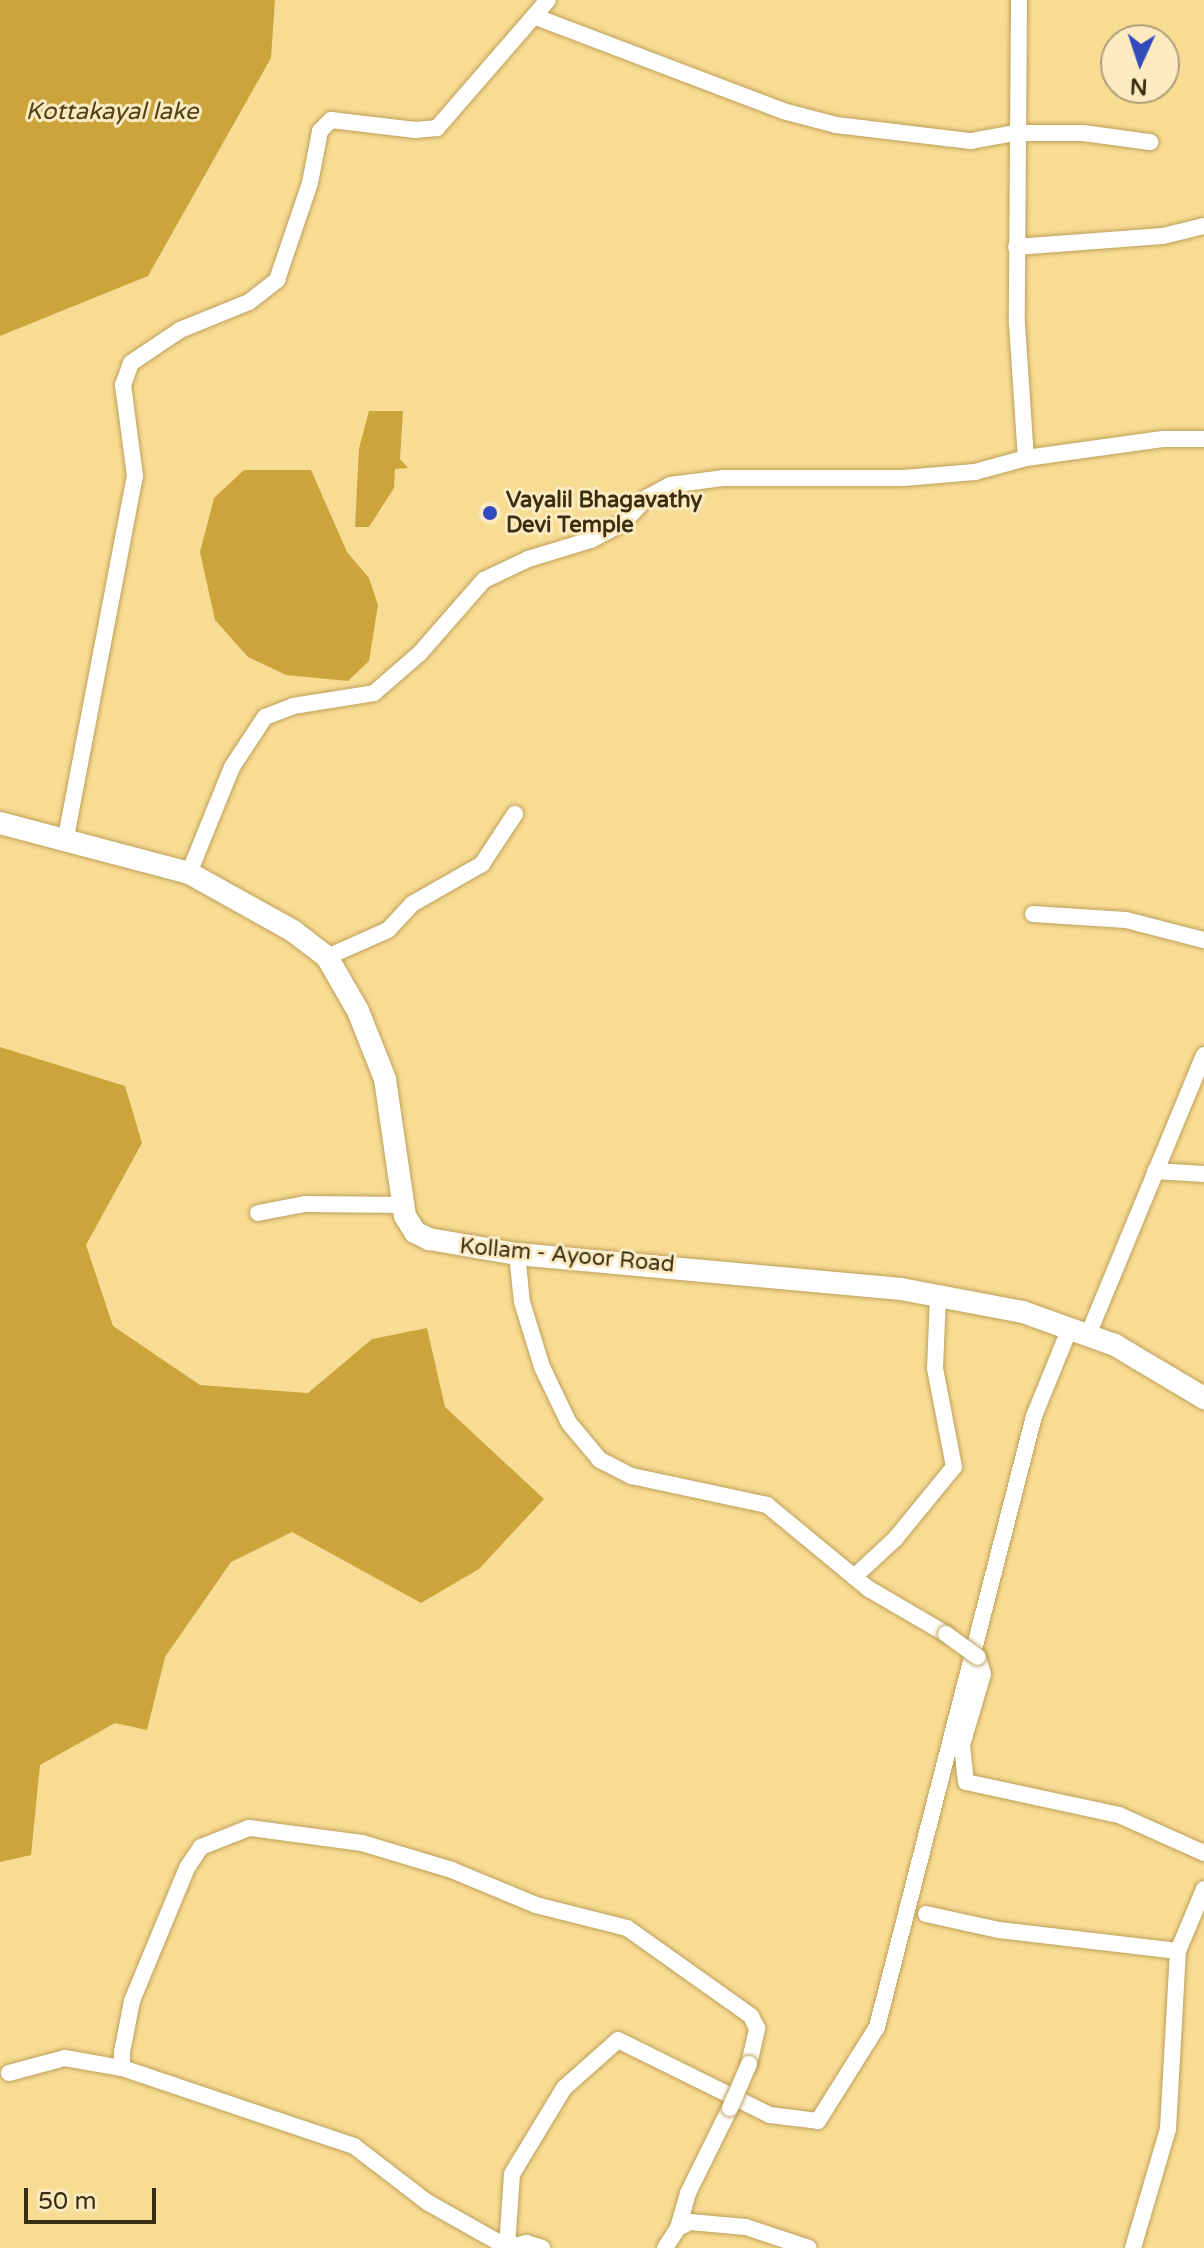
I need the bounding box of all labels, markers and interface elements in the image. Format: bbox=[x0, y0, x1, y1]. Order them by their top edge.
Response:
north arrow bbox=[1100, 24, 1180, 104]
text: N bbox=[1129, 73, 1148, 99]
water label: Kottakayal lake bbox=[26, 98, 198, 126]
place label: Vayalil Bhagavathy Devi Temple bbox=[506, 487, 702, 538]
marker: Vayalil Bhagavathy Devi Temple bbox=[481, 504, 499, 522]
street label: Kollam - Ayoor Road bbox=[459, 1233, 675, 1279]
scale bar bbox=[28, 2172, 160, 2222]
text: 50 m bbox=[38, 2187, 96, 2216]

